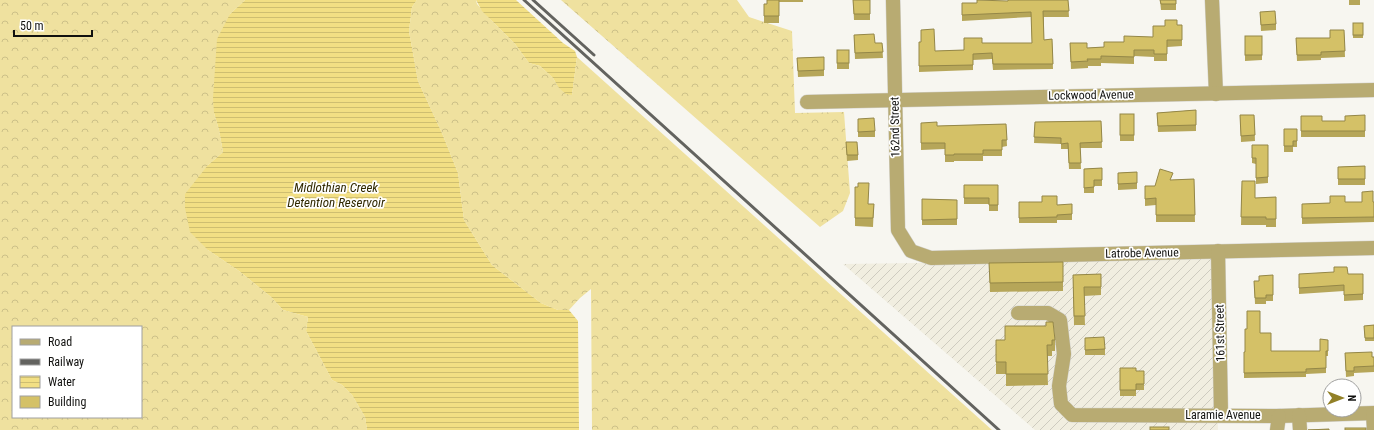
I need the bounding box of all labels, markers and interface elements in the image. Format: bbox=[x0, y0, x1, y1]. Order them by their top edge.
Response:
scale bar bbox=[14, 12, 92, 38]
text: 50 m bbox=[20, 19, 44, 33]
street label: Lockwood Avenue bbox=[1048, 87, 1134, 103]
street label: 162nd Street bbox=[887, 96, 903, 157]
water label: Midlothian Creek Detention Reservoir bbox=[287, 180, 386, 210]
street label: Latrobe Avenue bbox=[1105, 245, 1179, 261]
street label: 161st Street bbox=[1212, 304, 1228, 362]
legend bbox=[12, 326, 142, 418]
text: Road bbox=[48, 335, 72, 349]
text: Railway bbox=[48, 355, 84, 369]
text: Water bbox=[48, 375, 76, 389]
north arrow bbox=[1322, 378, 1362, 418]
text: Building bbox=[48, 395, 86, 409]
text: N bbox=[1345, 395, 1358, 402]
street label: Laramie Avenue bbox=[1185, 408, 1261, 422]

